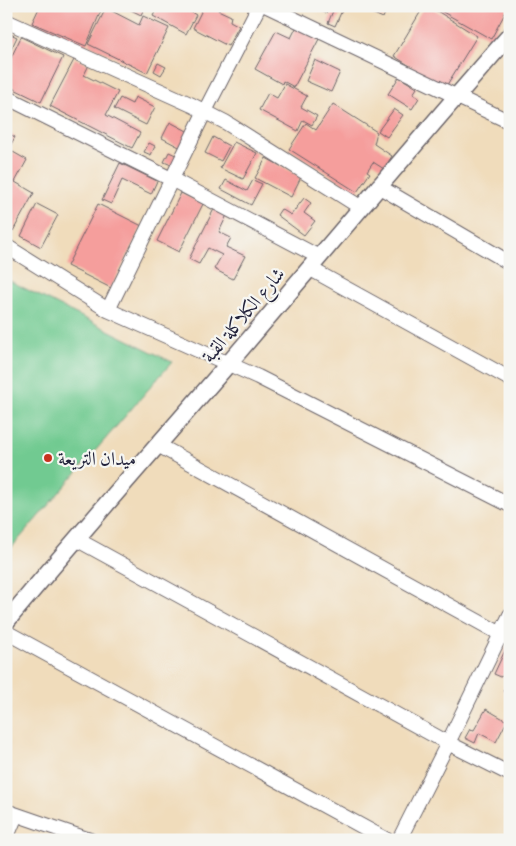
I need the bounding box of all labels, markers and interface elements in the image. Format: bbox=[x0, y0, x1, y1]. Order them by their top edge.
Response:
street label: شارع الكلاكلة القبة bbox=[197, 263, 293, 370]
place label: ميدان التريعة bbox=[58, 447, 136, 471]
marker: ميدان التريعة bbox=[42, 452, 54, 464]

